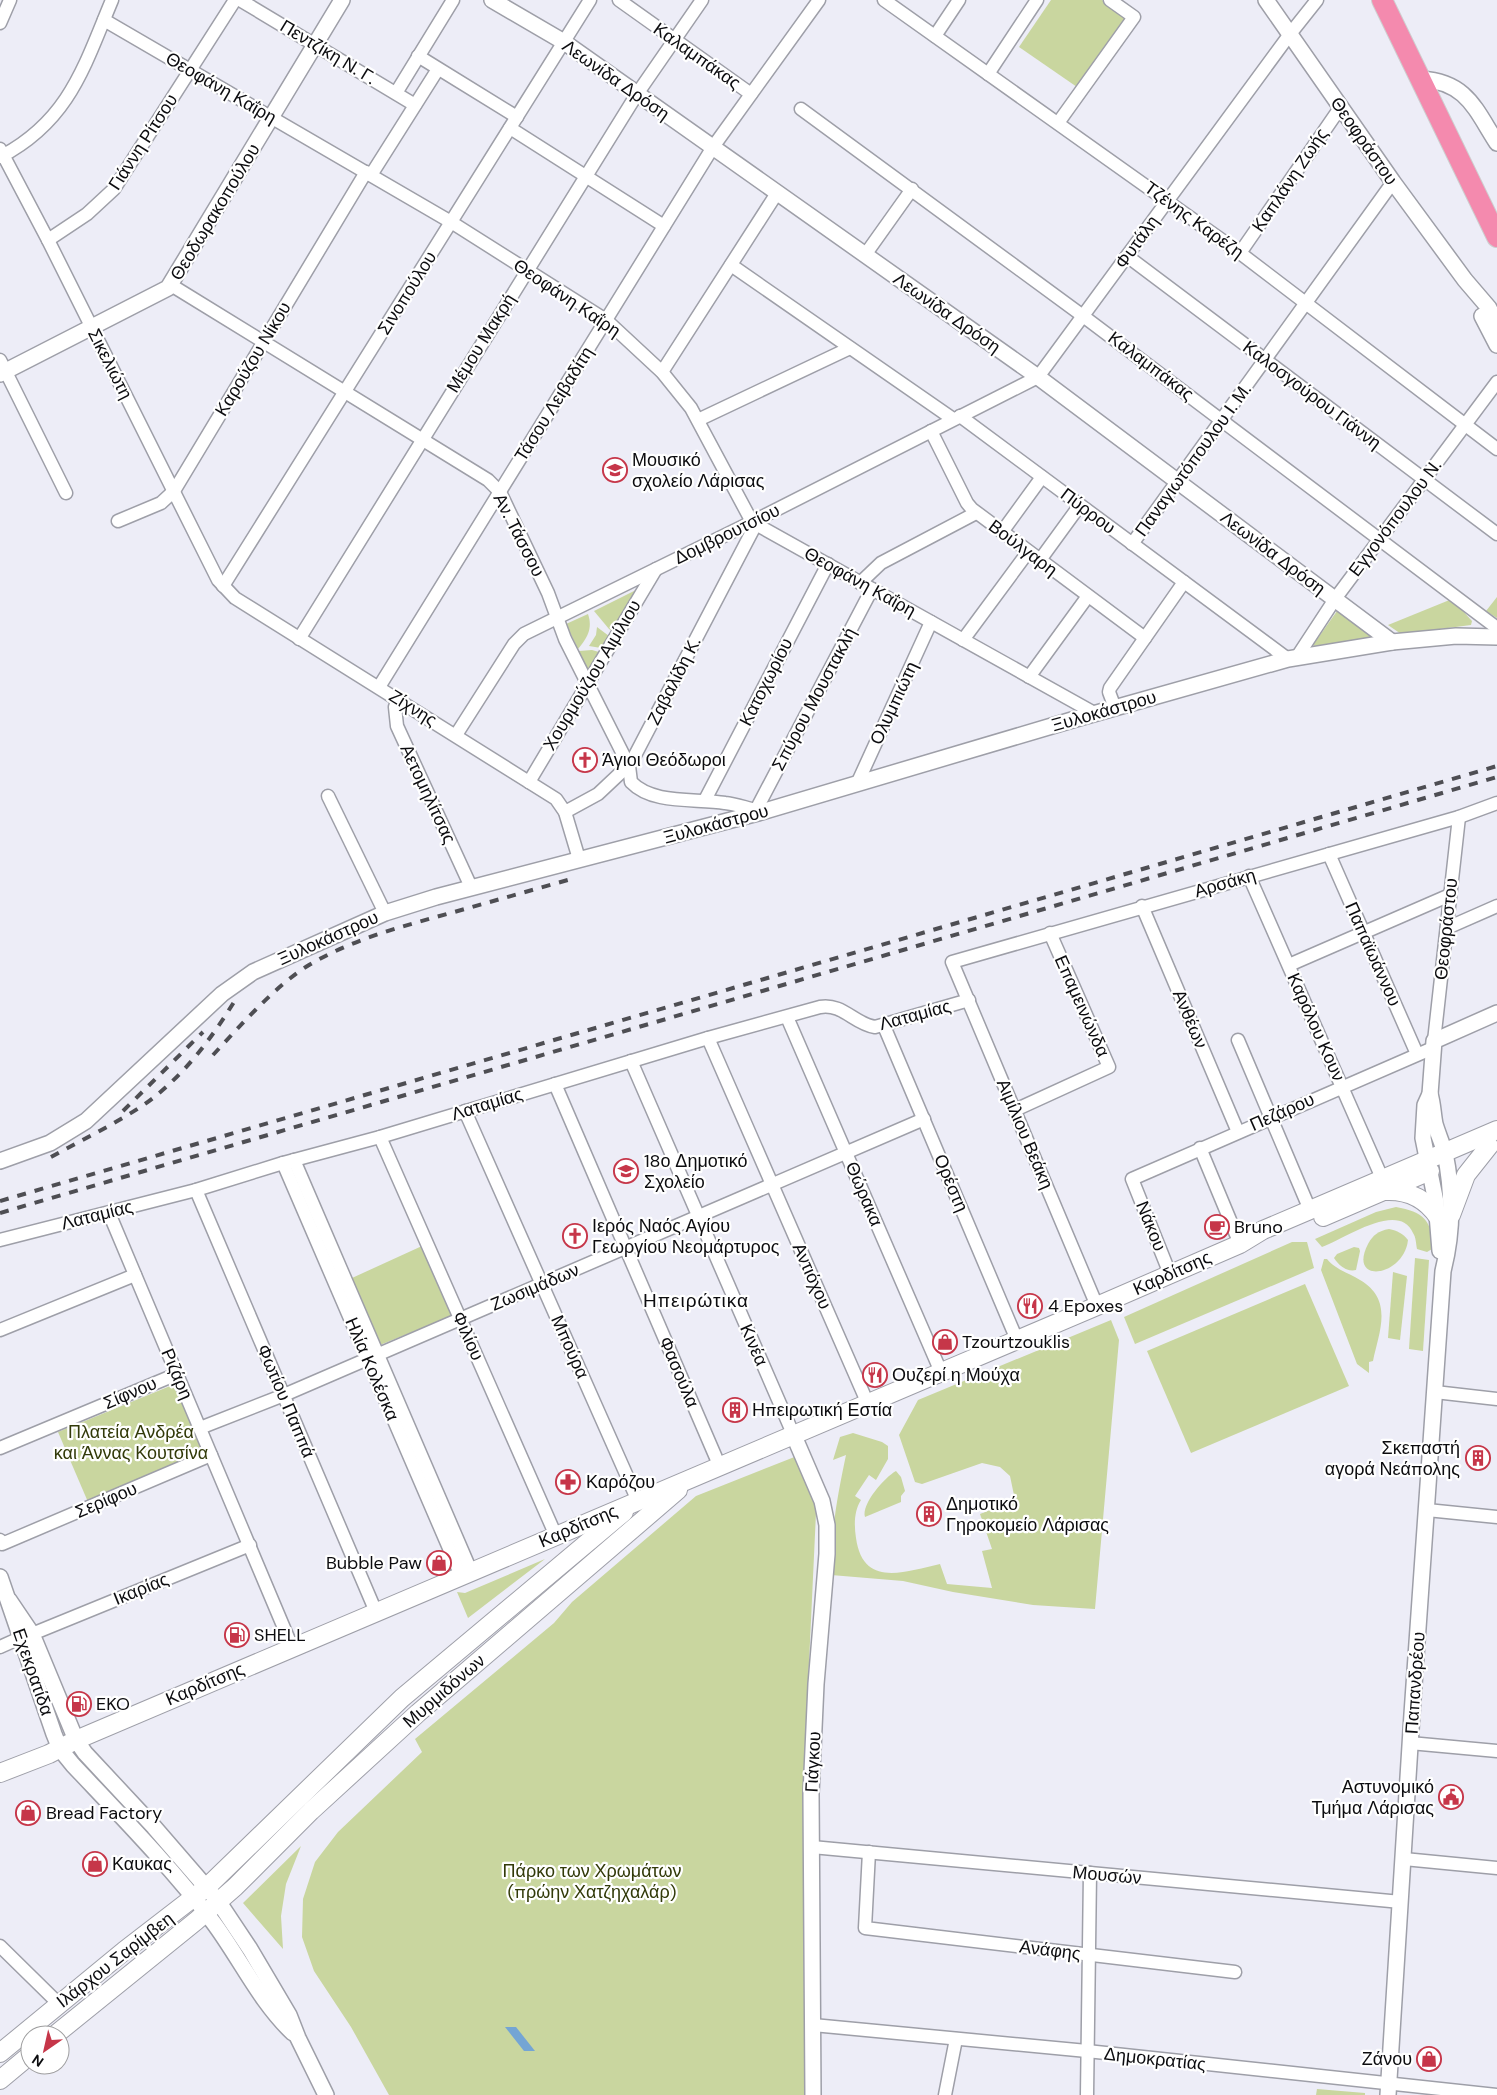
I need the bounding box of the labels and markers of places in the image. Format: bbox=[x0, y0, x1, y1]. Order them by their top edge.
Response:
place label: Μουσικό σχολείο Λάρισας bbox=[632, 448, 765, 493]
school or university icon: Μουσικό σχολείο Λάρισας bbox=[602, 457, 628, 483]
church icon: Άγιοι Θεόδωροι bbox=[572, 747, 598, 773]
place label: Άγιοι Θεόδωροι bbox=[602, 748, 726, 772]
place label: 18ο Δημοτικό Σχολείο bbox=[644, 1149, 747, 1194]
school or university icon: 18ο Δημοτικό Σχολείο bbox=[613, 1158, 639, 1184]
place label: Ιερός Ναός Αγίου Γεωργίου Νεομάρτυρος bbox=[592, 1214, 780, 1259]
cafe icon: Bruno bbox=[1204, 1214, 1230, 1240]
place label: Bruno bbox=[1234, 1215, 1283, 1239]
church icon: Ιερός Ναός Αγίου Γεωργίου Νεομάρτυρος bbox=[562, 1223, 588, 1249]
restaurant icon: 4 Epoxes bbox=[1017, 1293, 1043, 1319]
place label: 4 Epoxes bbox=[1048, 1294, 1123, 1318]
shop icon: Tzourtzouklis bbox=[932, 1329, 958, 1355]
place label: Tzourtzouklis bbox=[962, 1330, 1070, 1354]
restaurant icon: Ουζερί η Μούχα bbox=[862, 1362, 888, 1388]
place label: Ουζερί η Μούχα bbox=[892, 1363, 1020, 1387]
building icon: Ηπειρωτική Εστία bbox=[722, 1397, 748, 1423]
place label: Ηπειρωτική Εστία bbox=[752, 1398, 892, 1422]
place label: Σκεπαστή αγορά Νεάπολης bbox=[1325, 1436, 1460, 1481]
building icon: Σκεπαστή αγορά Νεάπολης bbox=[1465, 1445, 1491, 1471]
pharmacy icon: Καρόζου bbox=[555, 1469, 581, 1495]
place label: Καρόζου bbox=[586, 1470, 655, 1494]
place label: Δημοτικό Γηροκομείο Λάρισας bbox=[946, 1492, 1109, 1537]
building icon: Δημοτικό Γηροκομείο Λάρισας bbox=[916, 1501, 942, 1527]
shop icon: Bubble Paw bbox=[426, 1550, 452, 1576]
place label: Bubble Paw bbox=[326, 1551, 422, 1575]
fuel station icon: SHELL bbox=[224, 1622, 250, 1648]
place label: SHELL bbox=[254, 1623, 306, 1647]
fuel station icon: EKO bbox=[66, 1691, 92, 1717]
place label: EKO bbox=[96, 1692, 130, 1716]
place label: Αστυνομικό Τμήμα Λάρισας bbox=[1312, 1775, 1434, 1820]
public building icon: Αστυνομικό Τμήμα Λάρισας bbox=[1438, 1784, 1464, 1810]
shop icon: Bread Factory bbox=[15, 1800, 41, 1826]
place label: Bread Factory bbox=[46, 1801, 162, 1825]
shop icon: Καυκας bbox=[82, 1851, 108, 1877]
place label: Καυκας bbox=[112, 1852, 172, 1876]
shop icon: Ζάνου bbox=[1416, 2046, 1442, 2072]
place label: Ζάνου bbox=[1362, 2047, 1412, 2071]

